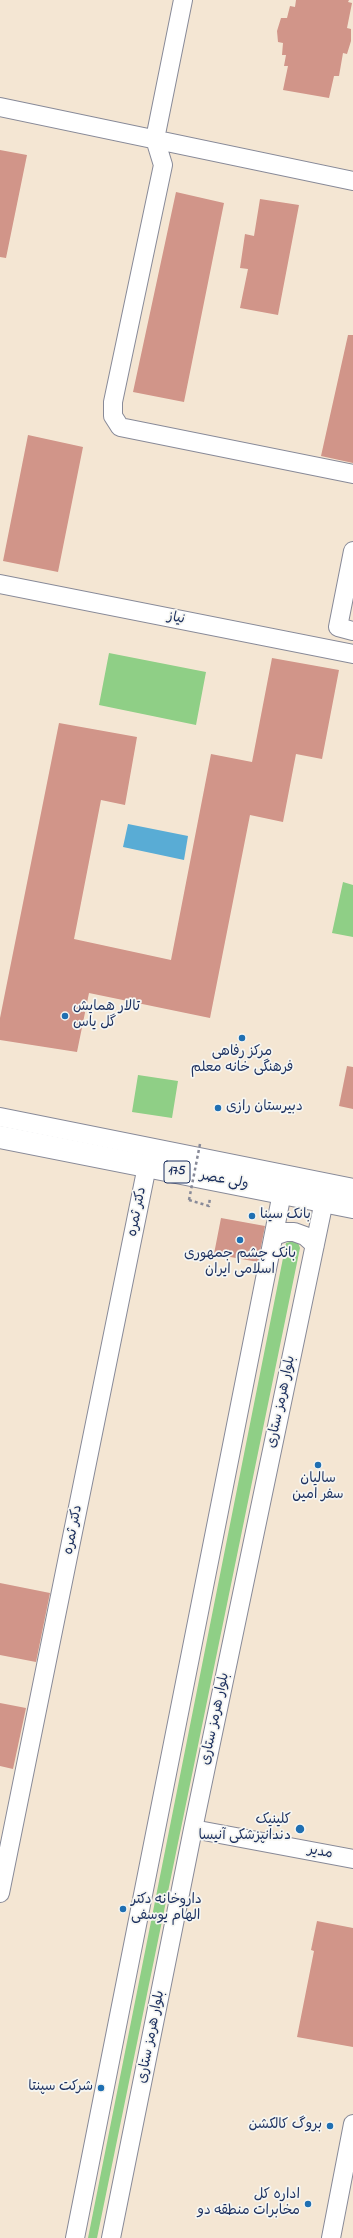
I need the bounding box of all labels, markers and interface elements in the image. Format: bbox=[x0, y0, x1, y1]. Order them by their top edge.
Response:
street label: نیاز bbox=[166, 609, 186, 629]
place label: تالار همایش گل یاس bbox=[73, 1000, 140, 1032]
marker: تالار همایش گل یاس bbox=[60, 1011, 70, 1021]
marker: مرکز رفاهی فرهنگی خانه معلم bbox=[237, 1033, 247, 1043]
place label: مرکز رفاهی فرهنگی خانه معلم bbox=[191, 1045, 293, 1078]
place label: دبیرستان رازی bbox=[226, 1100, 303, 1116]
marker: دبیرستان رازی bbox=[213, 1103, 223, 1113]
road number: 175 bbox=[164, 1161, 190, 1183]
street label: ولی عصر bbox=[198, 1168, 250, 1194]
street label: دکتر ثمره bbox=[125, 1186, 151, 1238]
place label: بانک سینا bbox=[260, 1208, 311, 1224]
marker: بانک سینا bbox=[247, 1211, 257, 1221]
marker: بانک چشم جمهوری اسلامی ایران bbox=[235, 1235, 245, 1245]
place label: بانک چشم جمهوری اسلامی ایران bbox=[184, 1247, 296, 1280]
street label: بلوار هرمز ستاری bbox=[264, 1354, 300, 1450]
marker: سالیان سفر امین bbox=[313, 1460, 323, 1470]
place label: سالیان سفر امین bbox=[292, 1472, 344, 1504]
street label: دکتر ثمره bbox=[61, 1504, 87, 1556]
street label: بلوار هرمز ستاری bbox=[198, 1671, 234, 1767]
place label: کلینیک دندانپزشکی آنیسا bbox=[198, 1813, 291, 1846]
marker: کلینیک دندانپزشکی آنیسا bbox=[294, 1823, 306, 1835]
street label: مدیر bbox=[306, 1842, 334, 1864]
place label: داروخانه دکتر الهام یوسفی bbox=[131, 1893, 202, 1926]
marker: داروخانه دکتر الهام یوسفی bbox=[118, 1904, 128, 1914]
street label: بلوار هرمز ستاری bbox=[135, 1989, 169, 2085]
place label: شرکت سپنتا bbox=[28, 2080, 93, 2096]
marker: شرکت سپنتا bbox=[96, 2083, 106, 2093]
place label: بروگ کالکشن bbox=[249, 2118, 322, 2134]
marker: بروگ کالکشن bbox=[325, 2121, 335, 2131]
place label: اداره کل مخابرات منطقه دو bbox=[197, 2188, 300, 2220]
marker: اداره کل مخابرات منطقه دو bbox=[303, 2199, 313, 2209]

